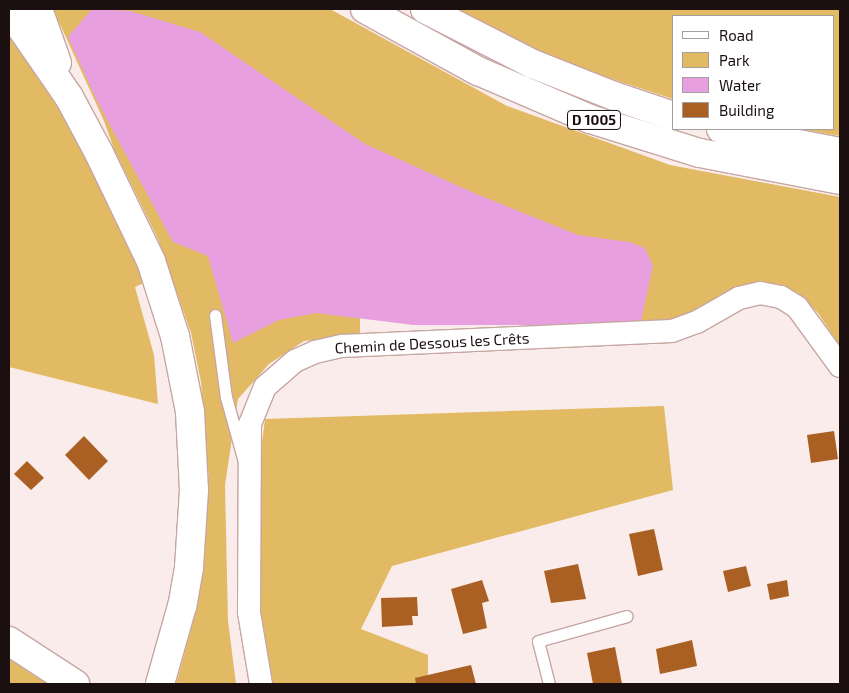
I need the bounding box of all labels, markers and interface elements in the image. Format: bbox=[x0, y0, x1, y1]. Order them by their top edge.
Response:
legend bbox=[672, 15, 834, 130]
text: Road bbox=[719, 26, 754, 44]
text: Park bbox=[719, 51, 750, 69]
text: Water bbox=[719, 76, 761, 94]
text: Building bbox=[719, 101, 774, 119]
road number: D 1005 bbox=[566, 108, 622, 132]
street label: Chemin de Dessous les Crêts bbox=[334, 329, 530, 357]

